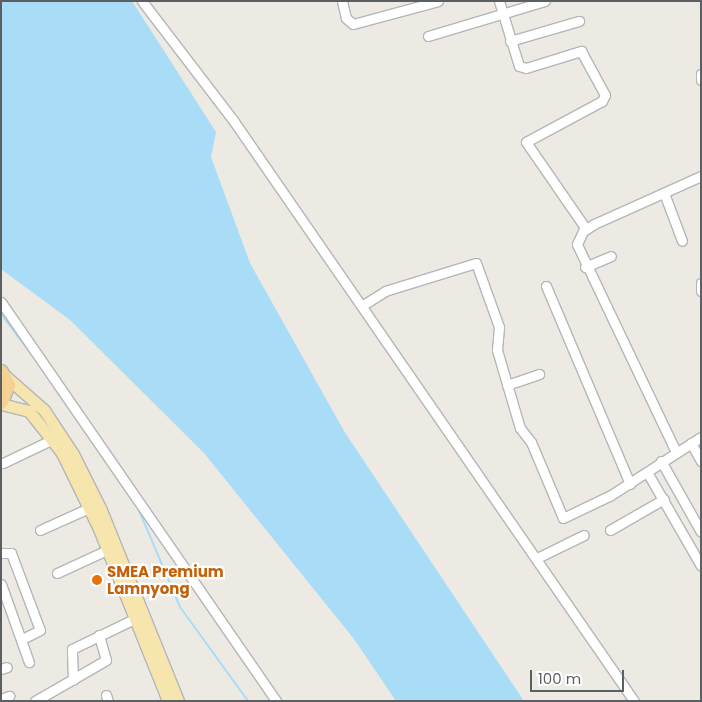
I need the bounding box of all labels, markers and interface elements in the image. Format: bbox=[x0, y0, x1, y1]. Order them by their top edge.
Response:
place label: SMEA Premium Lamnyong bbox=[107, 562, 224, 597]
marker: SMEA Premium Lamnyong bbox=[91, 574, 103, 586]
scale bar bbox=[532, 660, 626, 692]
text: 100 m bbox=[538, 668, 581, 689]

